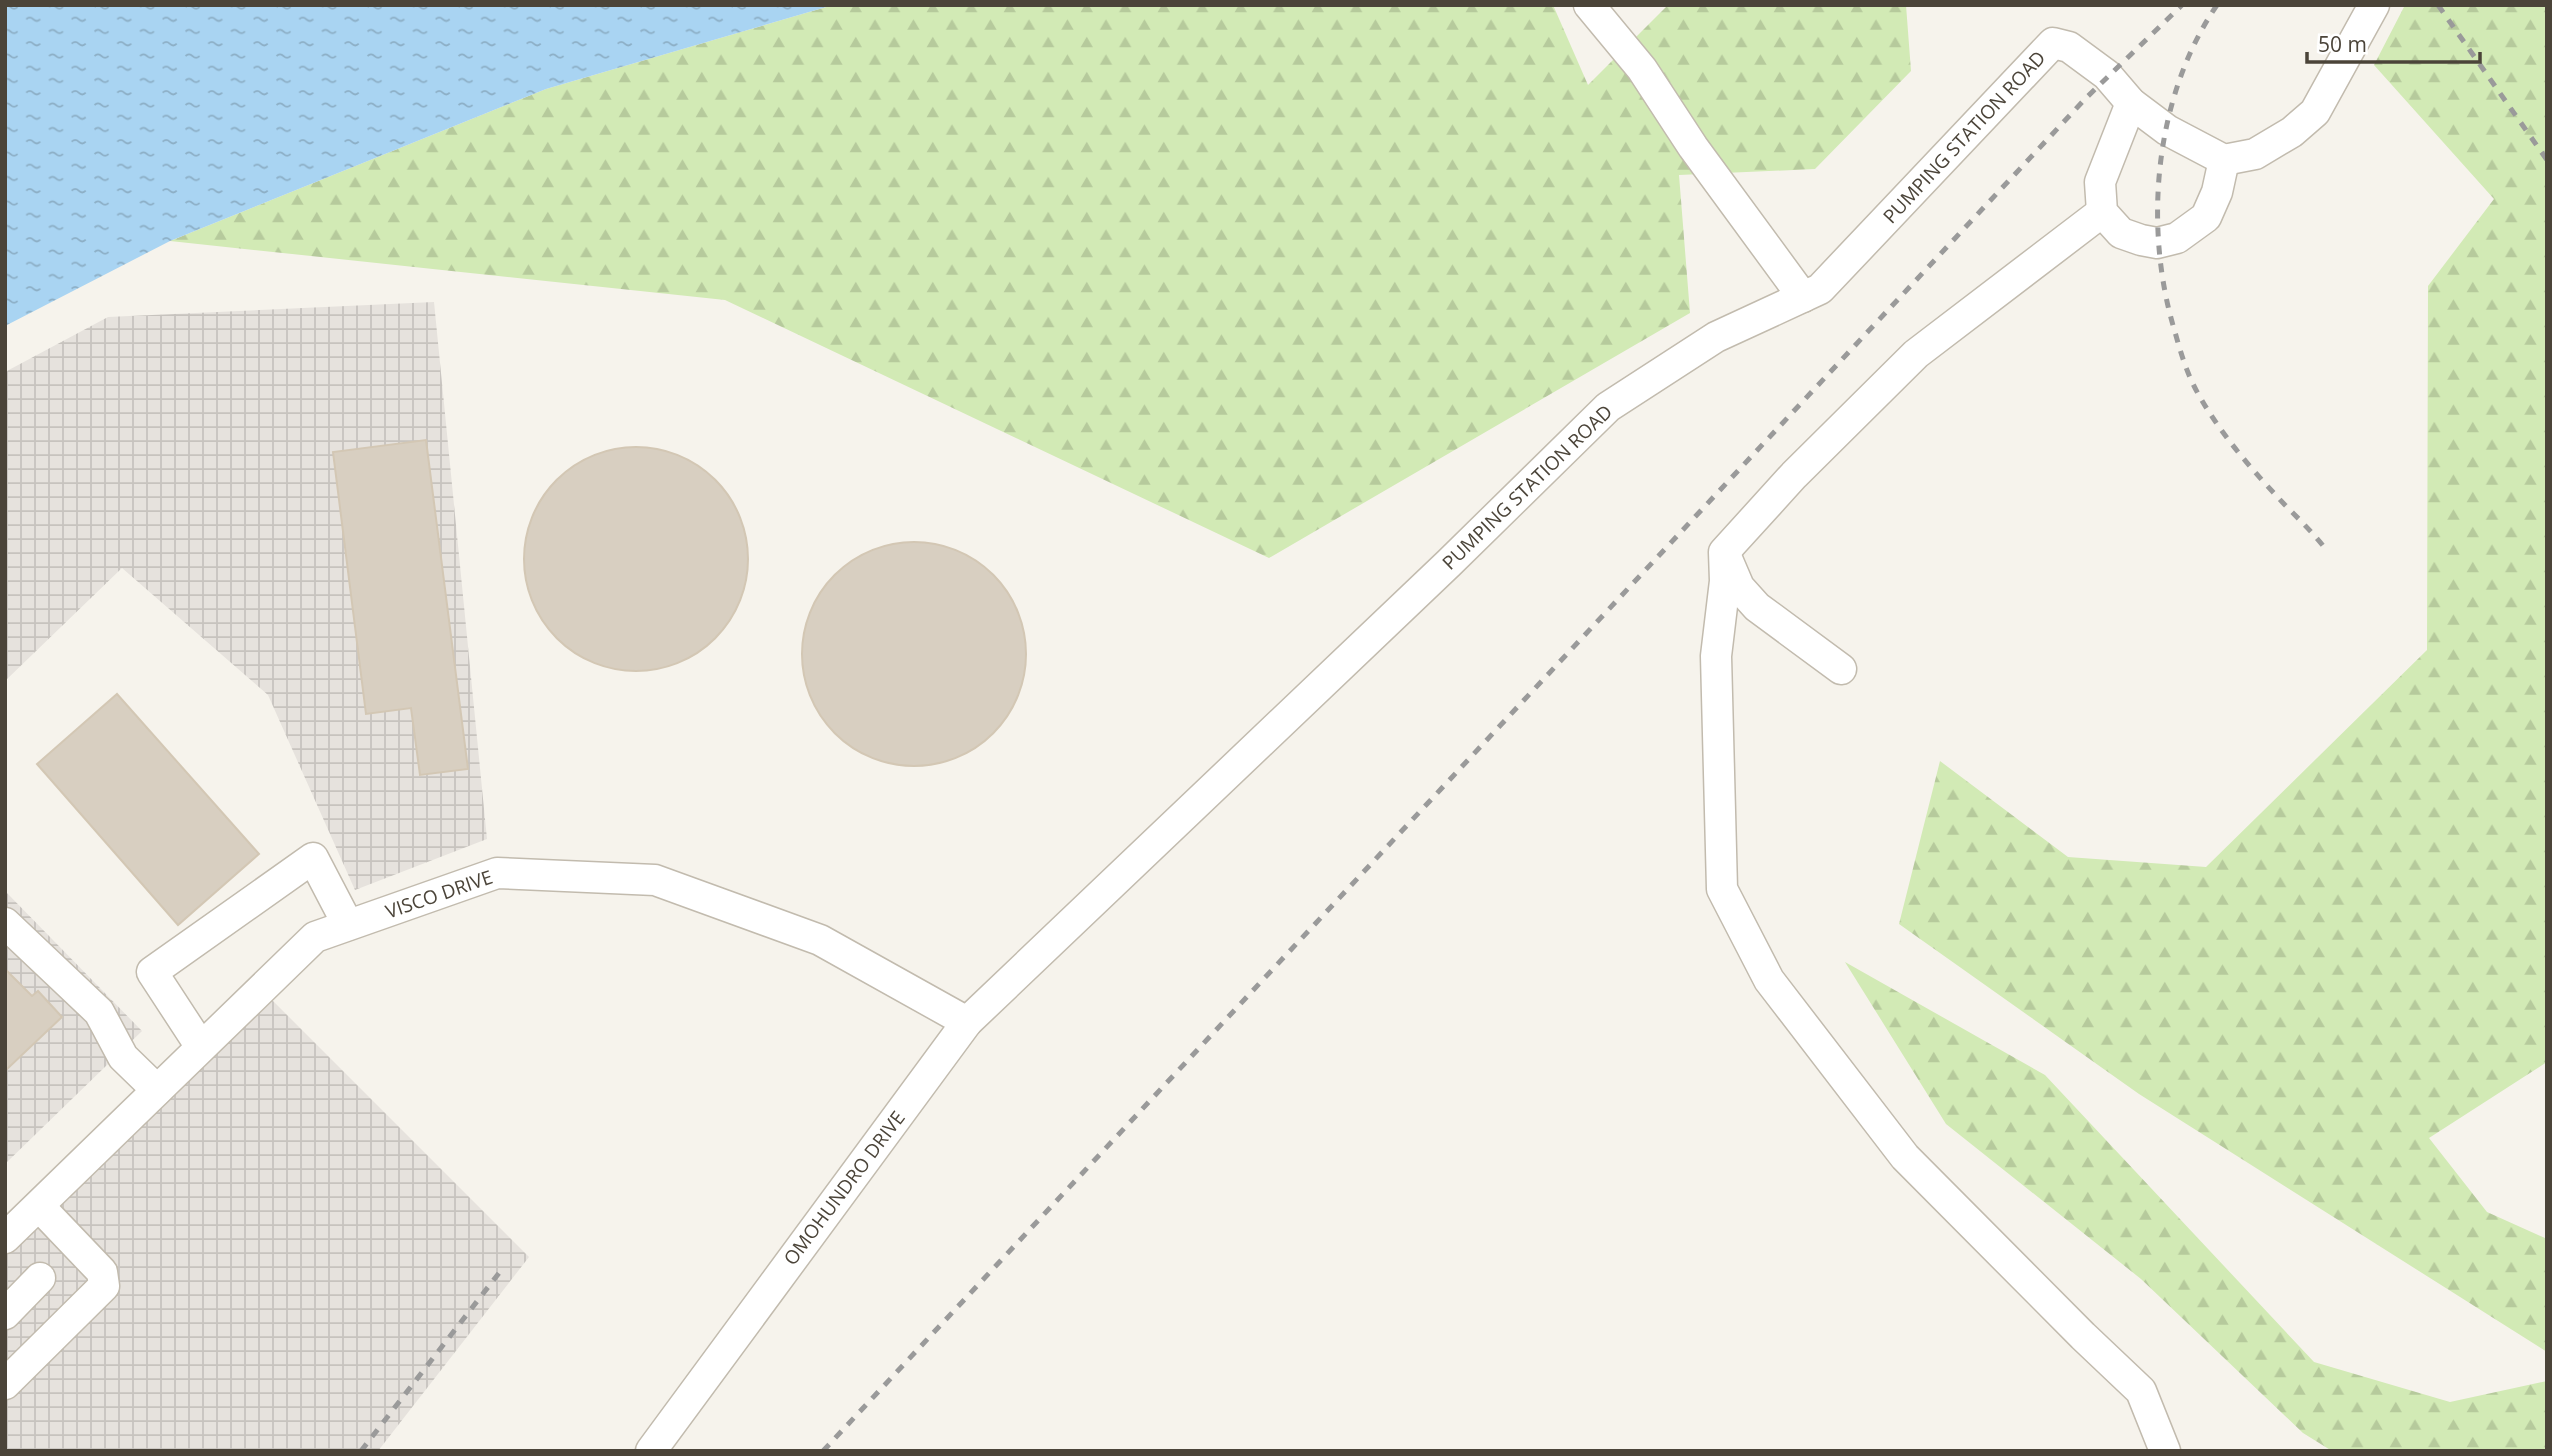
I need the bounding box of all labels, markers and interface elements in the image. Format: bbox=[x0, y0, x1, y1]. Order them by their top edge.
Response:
scale bar bbox=[2307, 21, 2480, 65]
text: 50 m bbox=[2318, 30, 2367, 58]
street label: PUMPING STATION ROAD bbox=[1877, 45, 2051, 229]
street label: PUMPING STATION ROAD bbox=[1436, 399, 1618, 575]
street label: VISCO DRIVE bbox=[382, 864, 496, 924]
street label: OMOHUNDRO DRIVE bbox=[777, 1106, 911, 1270]

